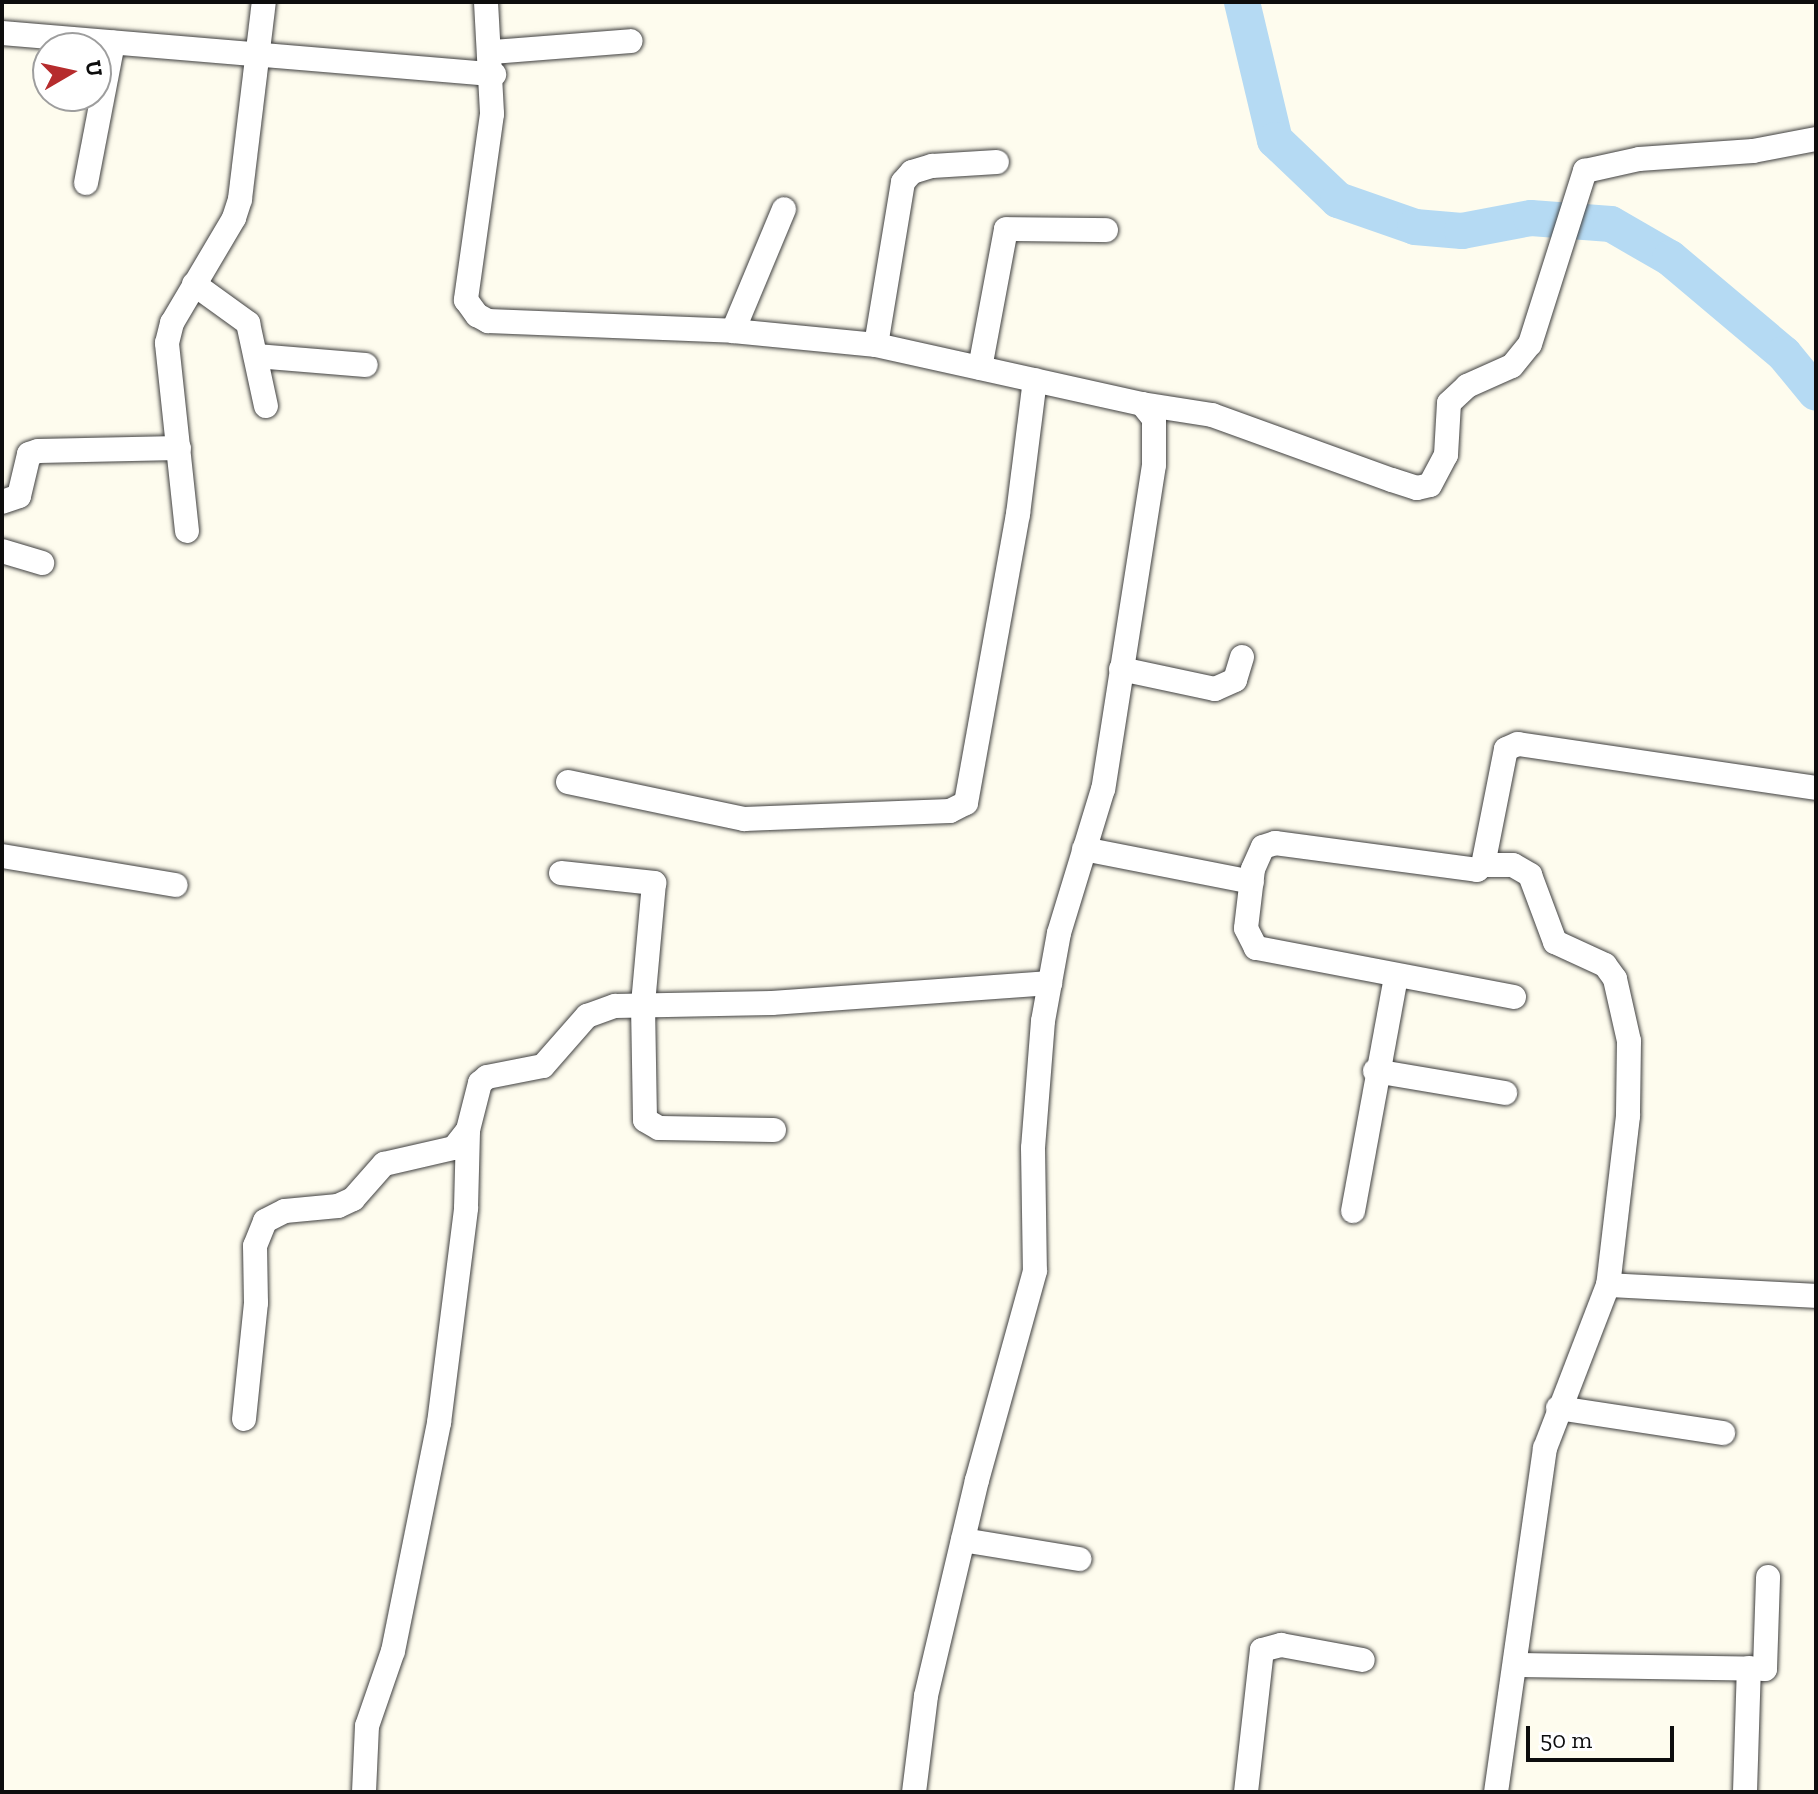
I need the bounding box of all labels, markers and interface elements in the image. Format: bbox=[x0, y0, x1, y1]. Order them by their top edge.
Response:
north arrow bbox=[32, 32, 112, 112]
text: U bbox=[80, 59, 109, 78]
scale bar bbox=[1530, 1710, 1678, 1760]
text: 50 m bbox=[1540, 1725, 1592, 1754]

